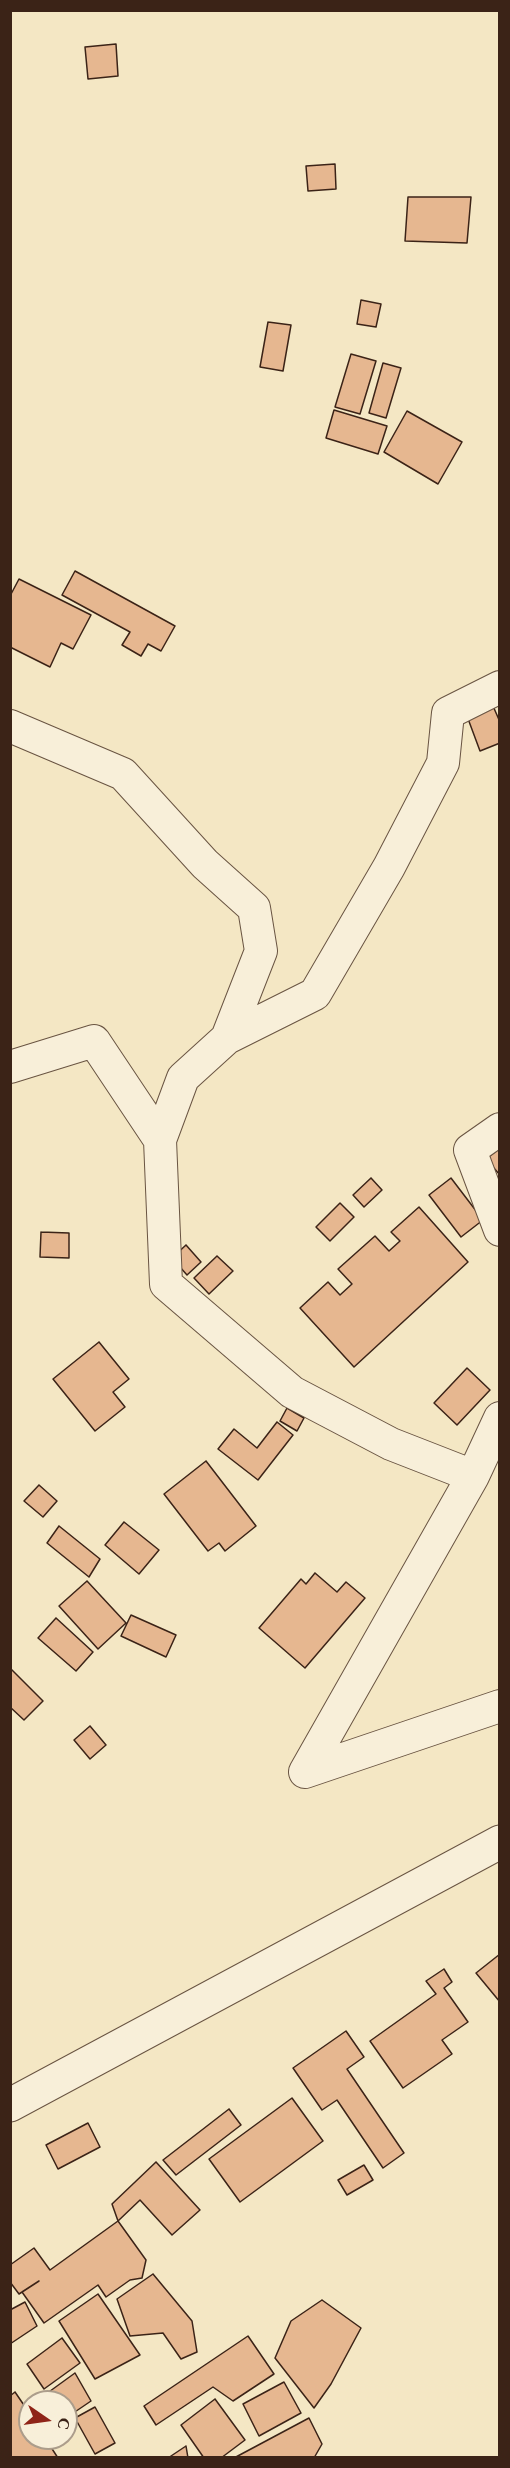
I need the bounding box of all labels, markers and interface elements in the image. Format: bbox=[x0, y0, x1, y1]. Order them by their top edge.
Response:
north arrow bbox=[18, 2390, 78, 2450]
text: С bbox=[53, 2416, 76, 2432]

